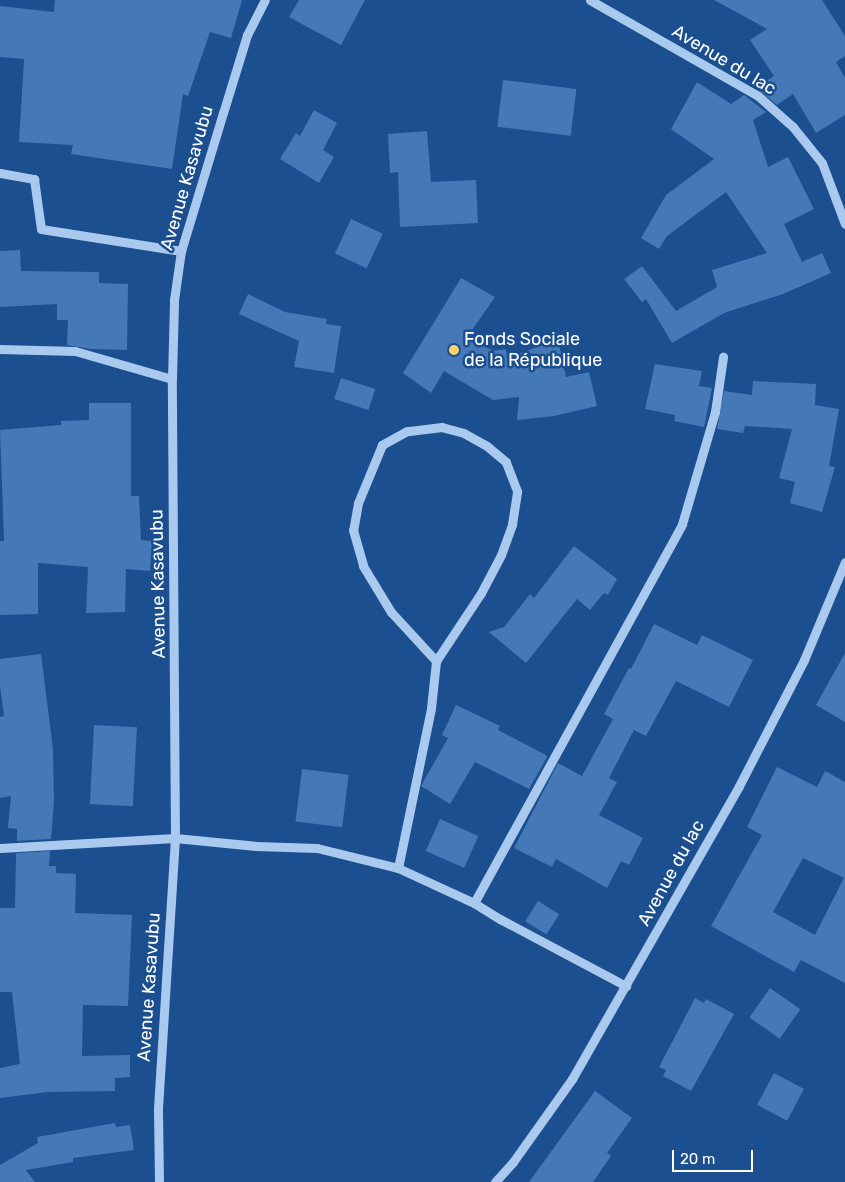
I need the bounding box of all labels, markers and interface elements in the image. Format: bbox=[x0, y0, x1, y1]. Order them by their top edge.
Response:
street label: Avenue du lac bbox=[668, 20, 780, 100]
street label: Avenue Kasavubu bbox=[156, 103, 218, 253]
place label: Fonds Sociale de la République bbox=[464, 329, 602, 372]
marker: Fonds Sociale de la République bbox=[448, 344, 460, 356]
street label: Avenue Kasavubu bbox=[146, 509, 170, 659]
street label: Avenue du lac bbox=[633, 816, 709, 930]
street label: Avenue Kasavubu bbox=[133, 912, 165, 1062]
scale bar bbox=[675, 1140, 756, 1172]
text: 20 m bbox=[680, 1150, 715, 1168]

